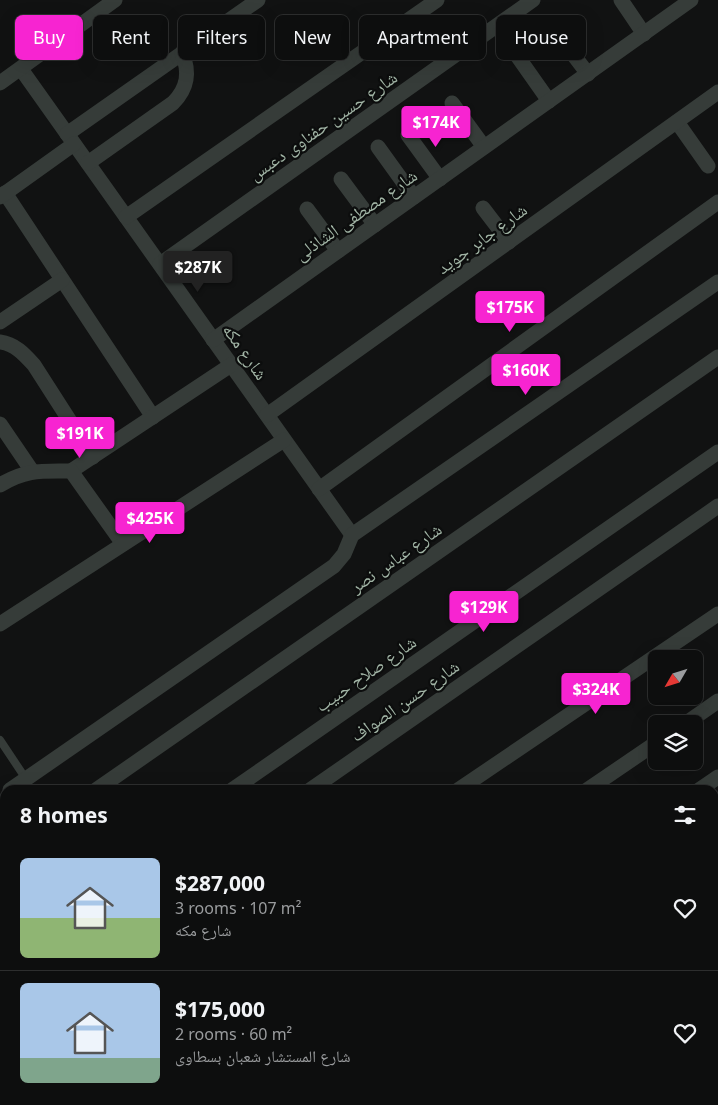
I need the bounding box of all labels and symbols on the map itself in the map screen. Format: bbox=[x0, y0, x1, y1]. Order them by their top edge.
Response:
street label: شارع حسين حفناوى دعبس bbox=[243, 65, 402, 186]
pin: $174K bbox=[401, 106, 471, 148]
street label: شارع مصطفى الشاذلى bbox=[289, 163, 422, 266]
street label: شارع جابر جويد bbox=[431, 197, 532, 279]
pin: $287K bbox=[163, 250, 233, 293]
pin: $175K bbox=[475, 290, 545, 333]
street label: شارع مكه bbox=[218, 319, 274, 384]
pin: $160K bbox=[491, 354, 561, 396]
pin: $191K bbox=[45, 416, 115, 459]
pin: $425K bbox=[115, 502, 185, 544]
street label: شارع عباس نصر bbox=[344, 517, 446, 598]
pin: $129K bbox=[449, 590, 519, 633]
street label: شارع صلاح حبيب bbox=[310, 629, 421, 718]
north arrow bbox=[648, 650, 702, 705]
street label: شارع حسن الصواف bbox=[345, 654, 464, 747]
pin: $324K bbox=[561, 672, 631, 715]

